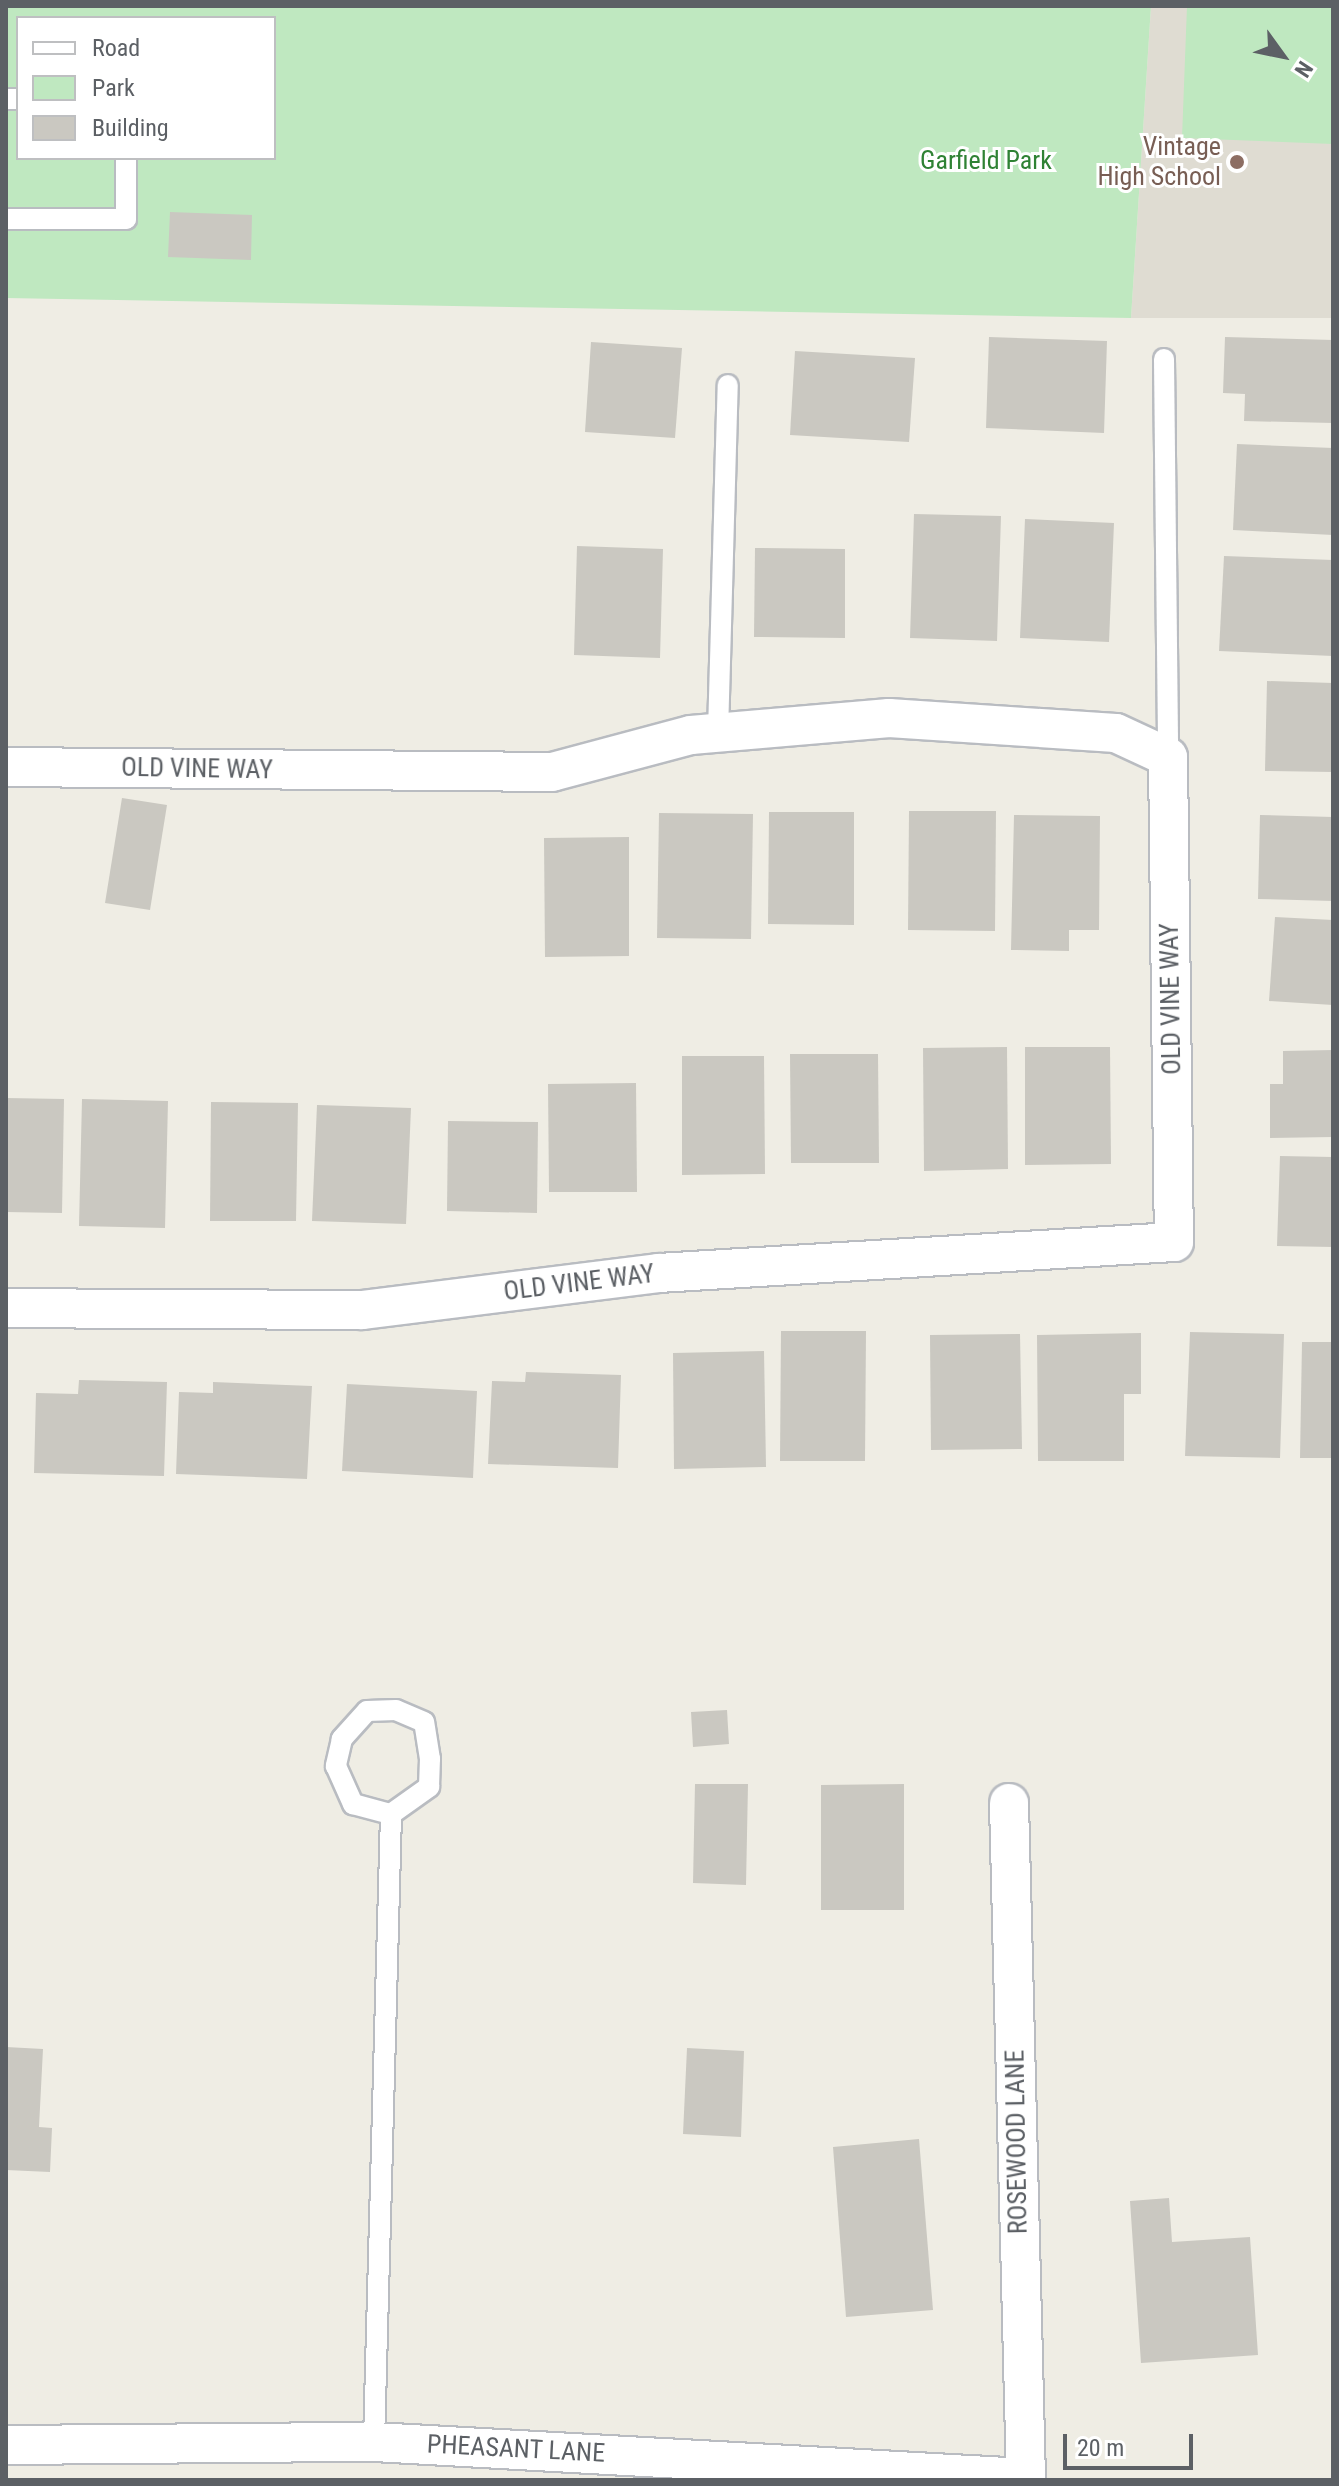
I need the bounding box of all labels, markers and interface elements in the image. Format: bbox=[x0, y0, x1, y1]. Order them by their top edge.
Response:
legend bbox=[16, 16, 276, 160]
north arrow bbox=[1243, 16, 1323, 96]
text: Road bbox=[92, 34, 140, 62]
text: N bbox=[1289, 57, 1318, 82]
text: Park bbox=[92, 74, 135, 102]
text: Building bbox=[92, 114, 169, 142]
place label: Vintage High School bbox=[1097, 131, 1221, 192]
park label: Garfield Park bbox=[920, 145, 1052, 177]
marker: Vintage High School bbox=[1228, 153, 1246, 171]
street label: OLD VINE WAY bbox=[121, 752, 273, 786]
street label: OLD VINE WAY bbox=[1154, 923, 1188, 1075]
street label: OLD VINE WAY bbox=[502, 1258, 656, 1308]
street label: ROSEWOOD LANE bbox=[1000, 2050, 1034, 2234]
scale bar bbox=[1067, 2418, 1197, 2468]
street label: PHEASANT LANE bbox=[426, 2429, 606, 2469]
text: 20 m bbox=[1077, 2434, 1124, 2462]

